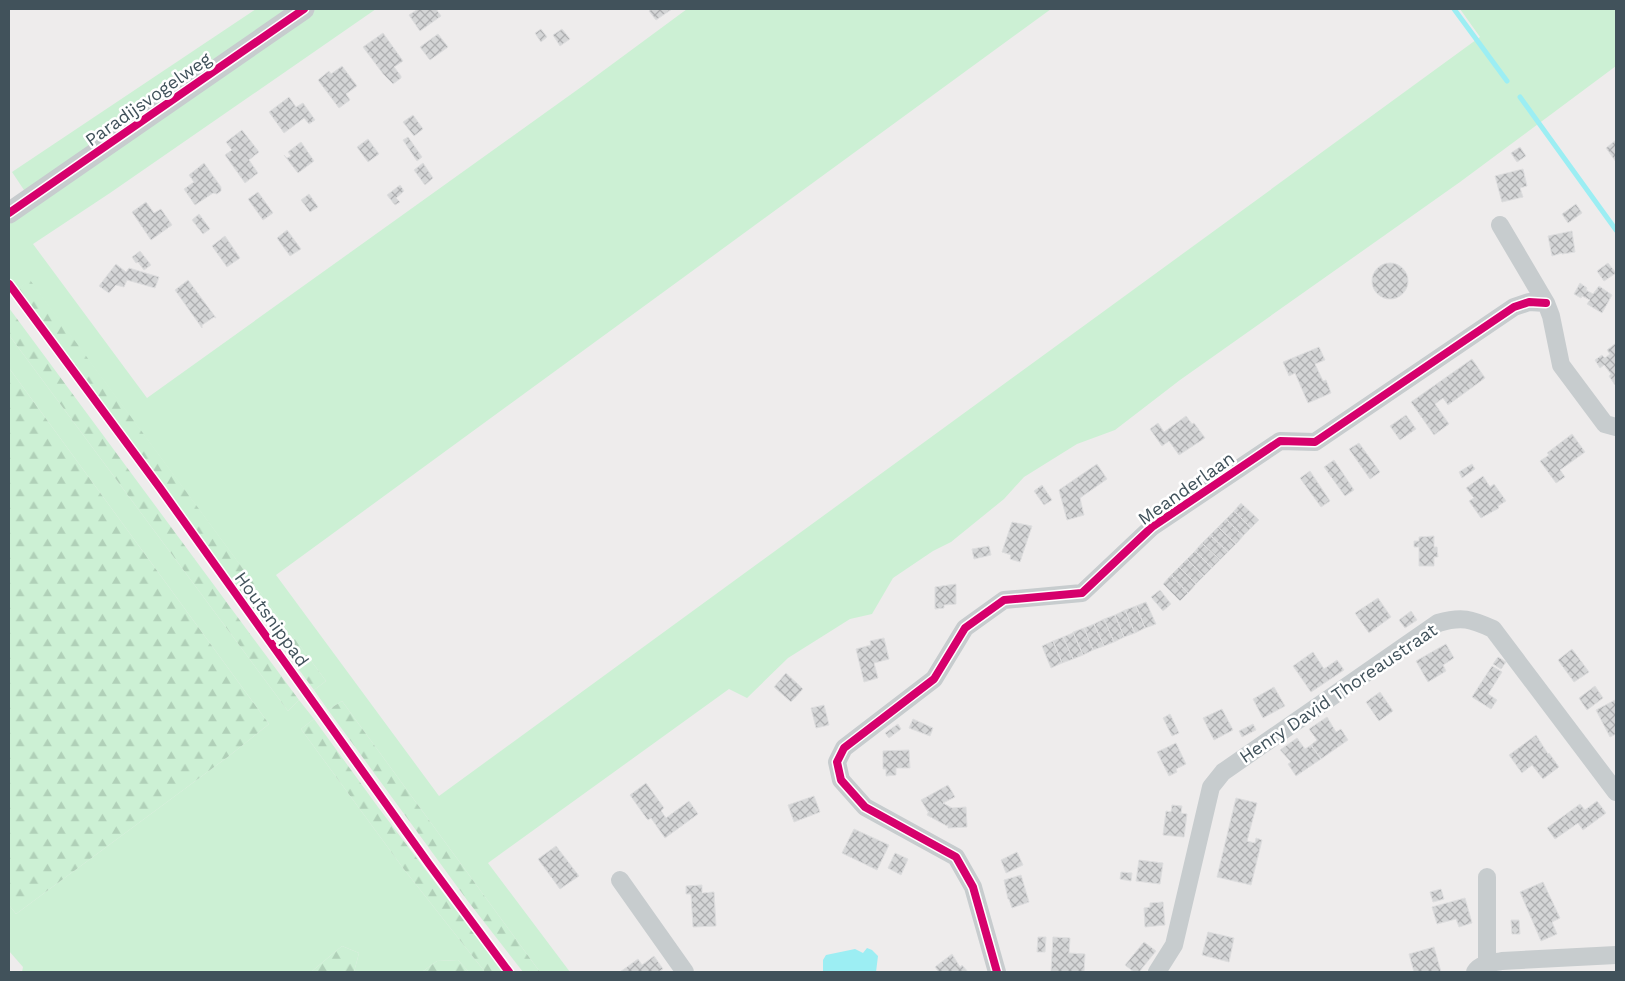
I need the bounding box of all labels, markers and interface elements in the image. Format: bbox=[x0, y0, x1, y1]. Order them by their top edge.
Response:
street label: Paradijsvogelweg bbox=[81, 48, 215, 150]
street label: Meanderlaan bbox=[1134, 447, 1238, 529]
street label: Houtsnippad bbox=[231, 568, 313, 670]
street label: Henry David Thoreaustraat bbox=[1235, 619, 1441, 767]

